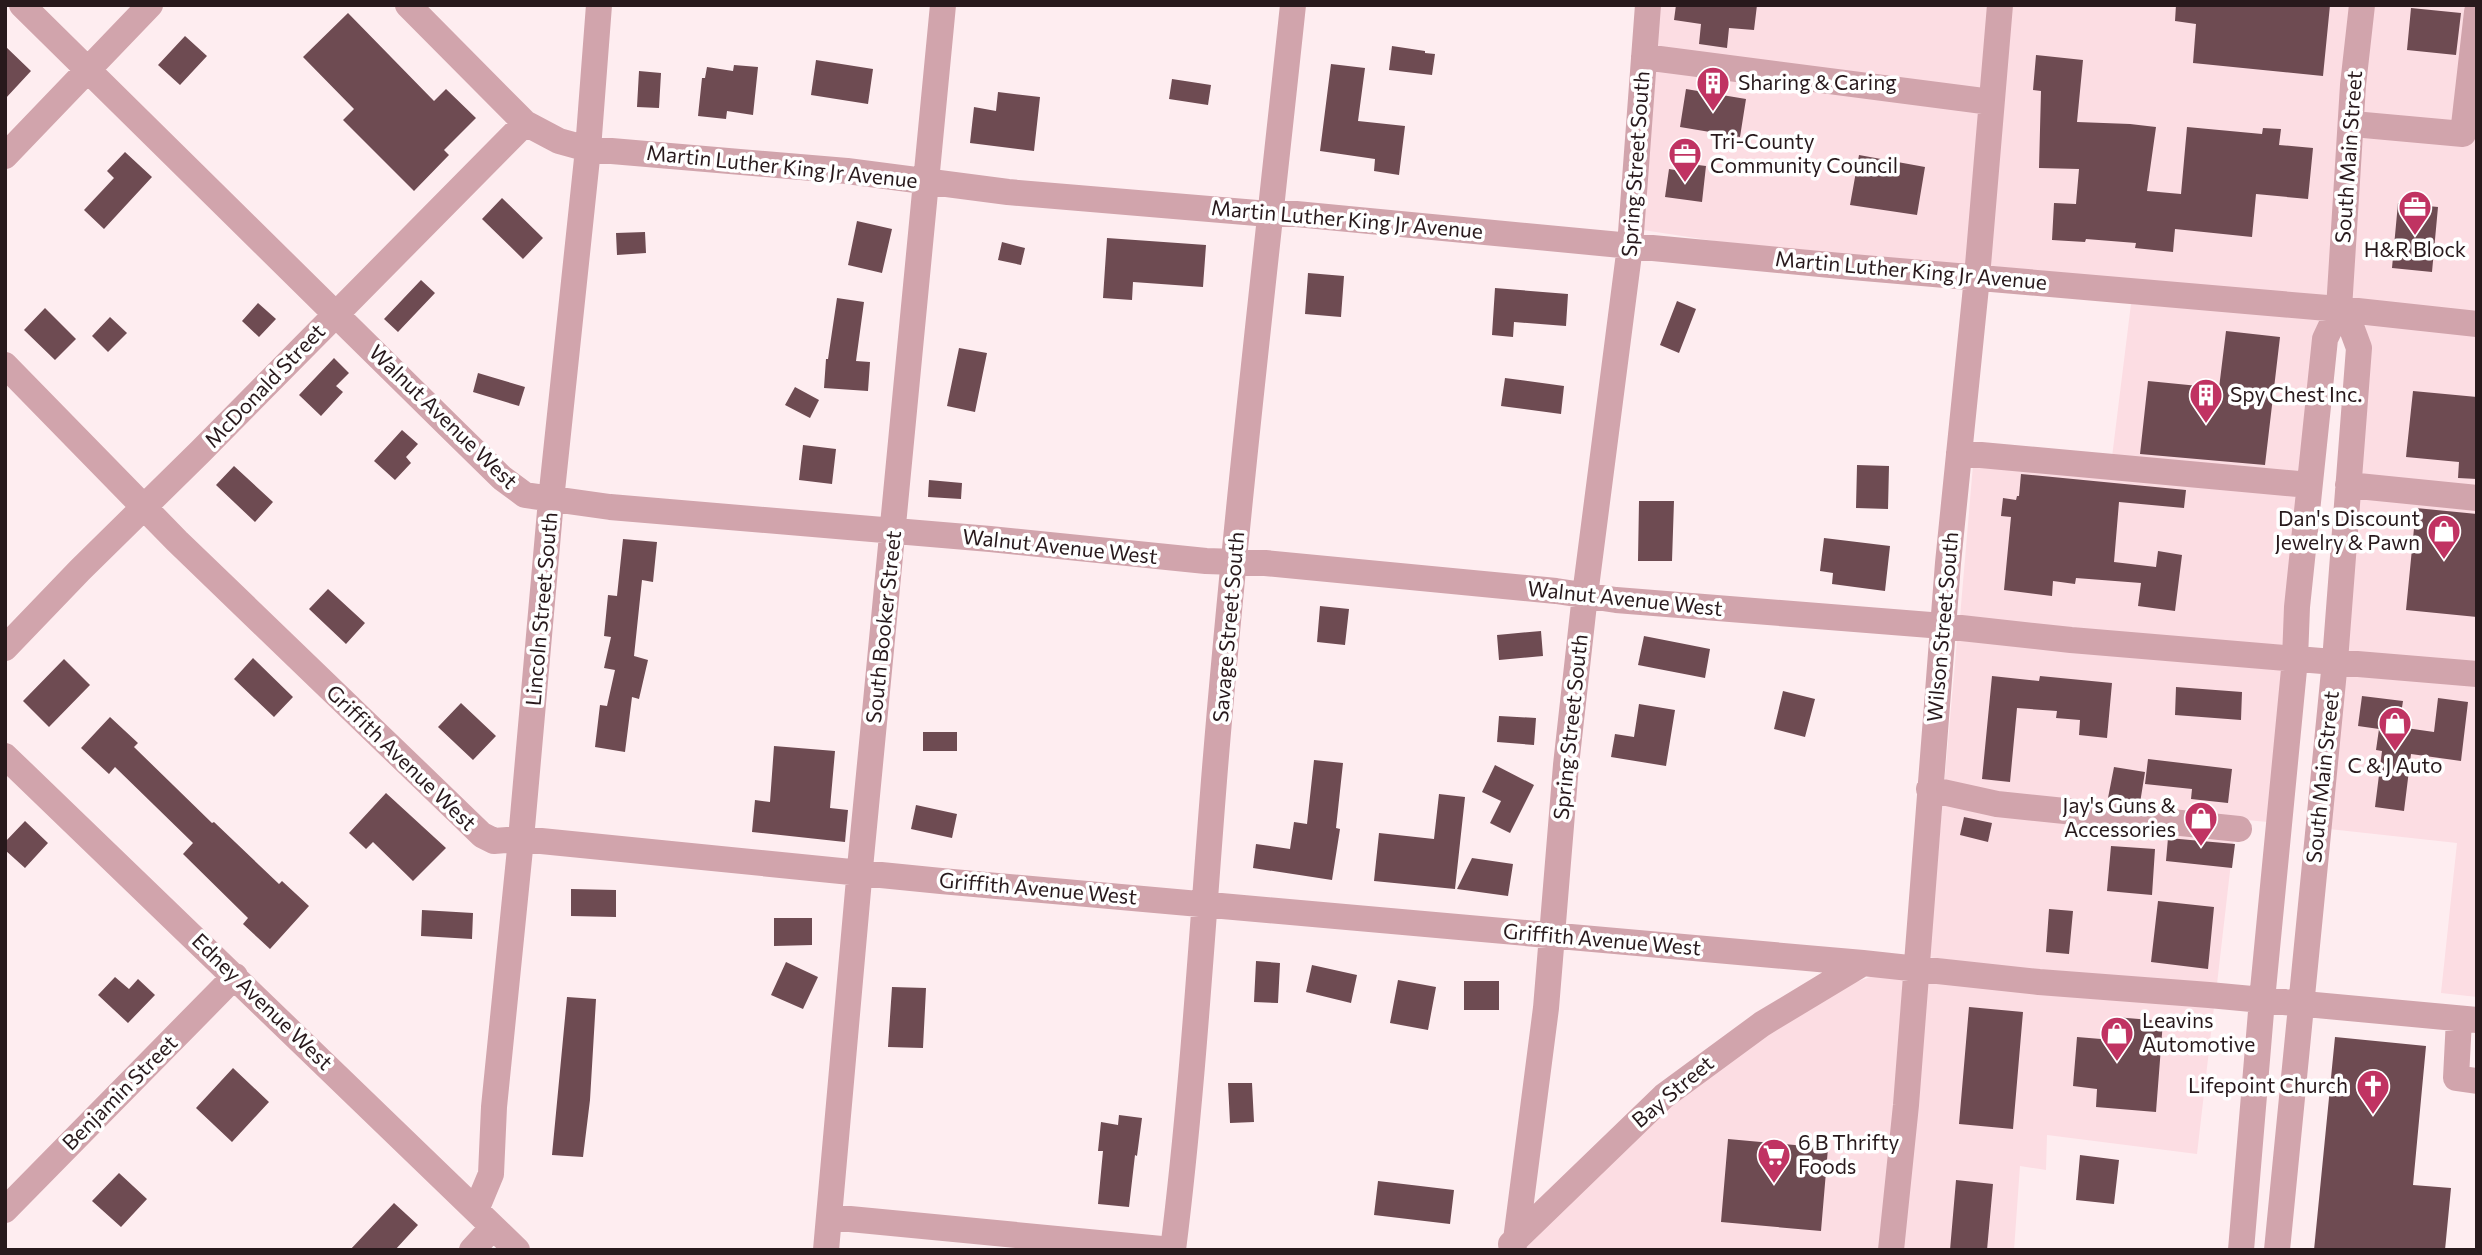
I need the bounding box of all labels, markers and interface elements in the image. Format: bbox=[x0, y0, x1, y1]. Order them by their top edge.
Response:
building icon: Sharing & Caring bbox=[1694, 64, 1732, 113]
place label: Sharing & Caring bbox=[1738, 69, 1897, 94]
street label: Spring Street South bbox=[1616, 70, 1653, 258]
street label: South Main Street bbox=[2329, 70, 2366, 244]
place label: Tri-County Community Council bbox=[1710, 128, 1898, 177]
office icon: Tri-County Community Council bbox=[1666, 135, 1704, 184]
street label: Martin Luther King Jr Avenue bbox=[645, 139, 919, 192]
office icon: H&R Block bbox=[2396, 188, 2434, 237]
street label: Martin Luther King Jr Avenue bbox=[1210, 194, 1484, 243]
place label: H&R Block bbox=[2364, 236, 2466, 261]
street label: Martin Luther King Jr Avenue bbox=[1774, 245, 2048, 294]
street label: McDonald Street bbox=[199, 318, 329, 452]
street label: Walnut Avenue West bbox=[365, 339, 523, 493]
building icon: Spy Chest Inc. bbox=[2187, 376, 2225, 425]
place label: Spy Chest Inc. bbox=[2230, 381, 2362, 406]
place label: Dan's Discount Jewelry & Pawn bbox=[2275, 505, 2420, 554]
street label: Lincoln Street South bbox=[520, 511, 561, 707]
shop icon: Dan's Discount Jewelry & Pawn bbox=[2425, 512, 2463, 561]
street label: Walnut Avenue West bbox=[961, 523, 1159, 568]
street label: South Booker Street bbox=[860, 529, 905, 724]
street label: Savage Street South bbox=[1207, 530, 1248, 723]
street label: Wilson Street South bbox=[1921, 531, 1962, 723]
street label: Walnut Avenue West bbox=[1526, 575, 1724, 620]
street label: Spring Street South bbox=[1547, 633, 1592, 821]
street label: Griffith Avenue West bbox=[322, 679, 482, 835]
street label: South Main Street bbox=[2300, 690, 2343, 864]
shop icon: C & J Auto bbox=[2376, 704, 2414, 753]
place label: C & J Auto bbox=[2348, 752, 2443, 777]
place label: Jay's Guns & Accessories bbox=[2062, 792, 2177, 841]
shop icon: Jay's Guns & Accessories bbox=[2182, 799, 2220, 848]
street label: Griffith Avenue West bbox=[938, 866, 1138, 909]
street label: Griffith Avenue West bbox=[1502, 917, 1702, 960]
street label: Edney Avenue West bbox=[188, 928, 338, 1074]
place label: Leavins Automotive bbox=[2142, 1007, 2255, 1056]
shop icon: Leavins Automotive bbox=[2098, 1014, 2136, 1063]
street label: Benjamin Street bbox=[56, 1029, 182, 1155]
street label: Bay Street bbox=[1626, 1050, 1718, 1132]
church icon: Lifepoint Church bbox=[2354, 1067, 2392, 1116]
place label: Lifepoint Church bbox=[2188, 1072, 2348, 1097]
place label: 6 B Thrifty Foods bbox=[1798, 1129, 1900, 1178]
supermarket icon: 6 B Thrifty Foods bbox=[1755, 1136, 1793, 1185]

